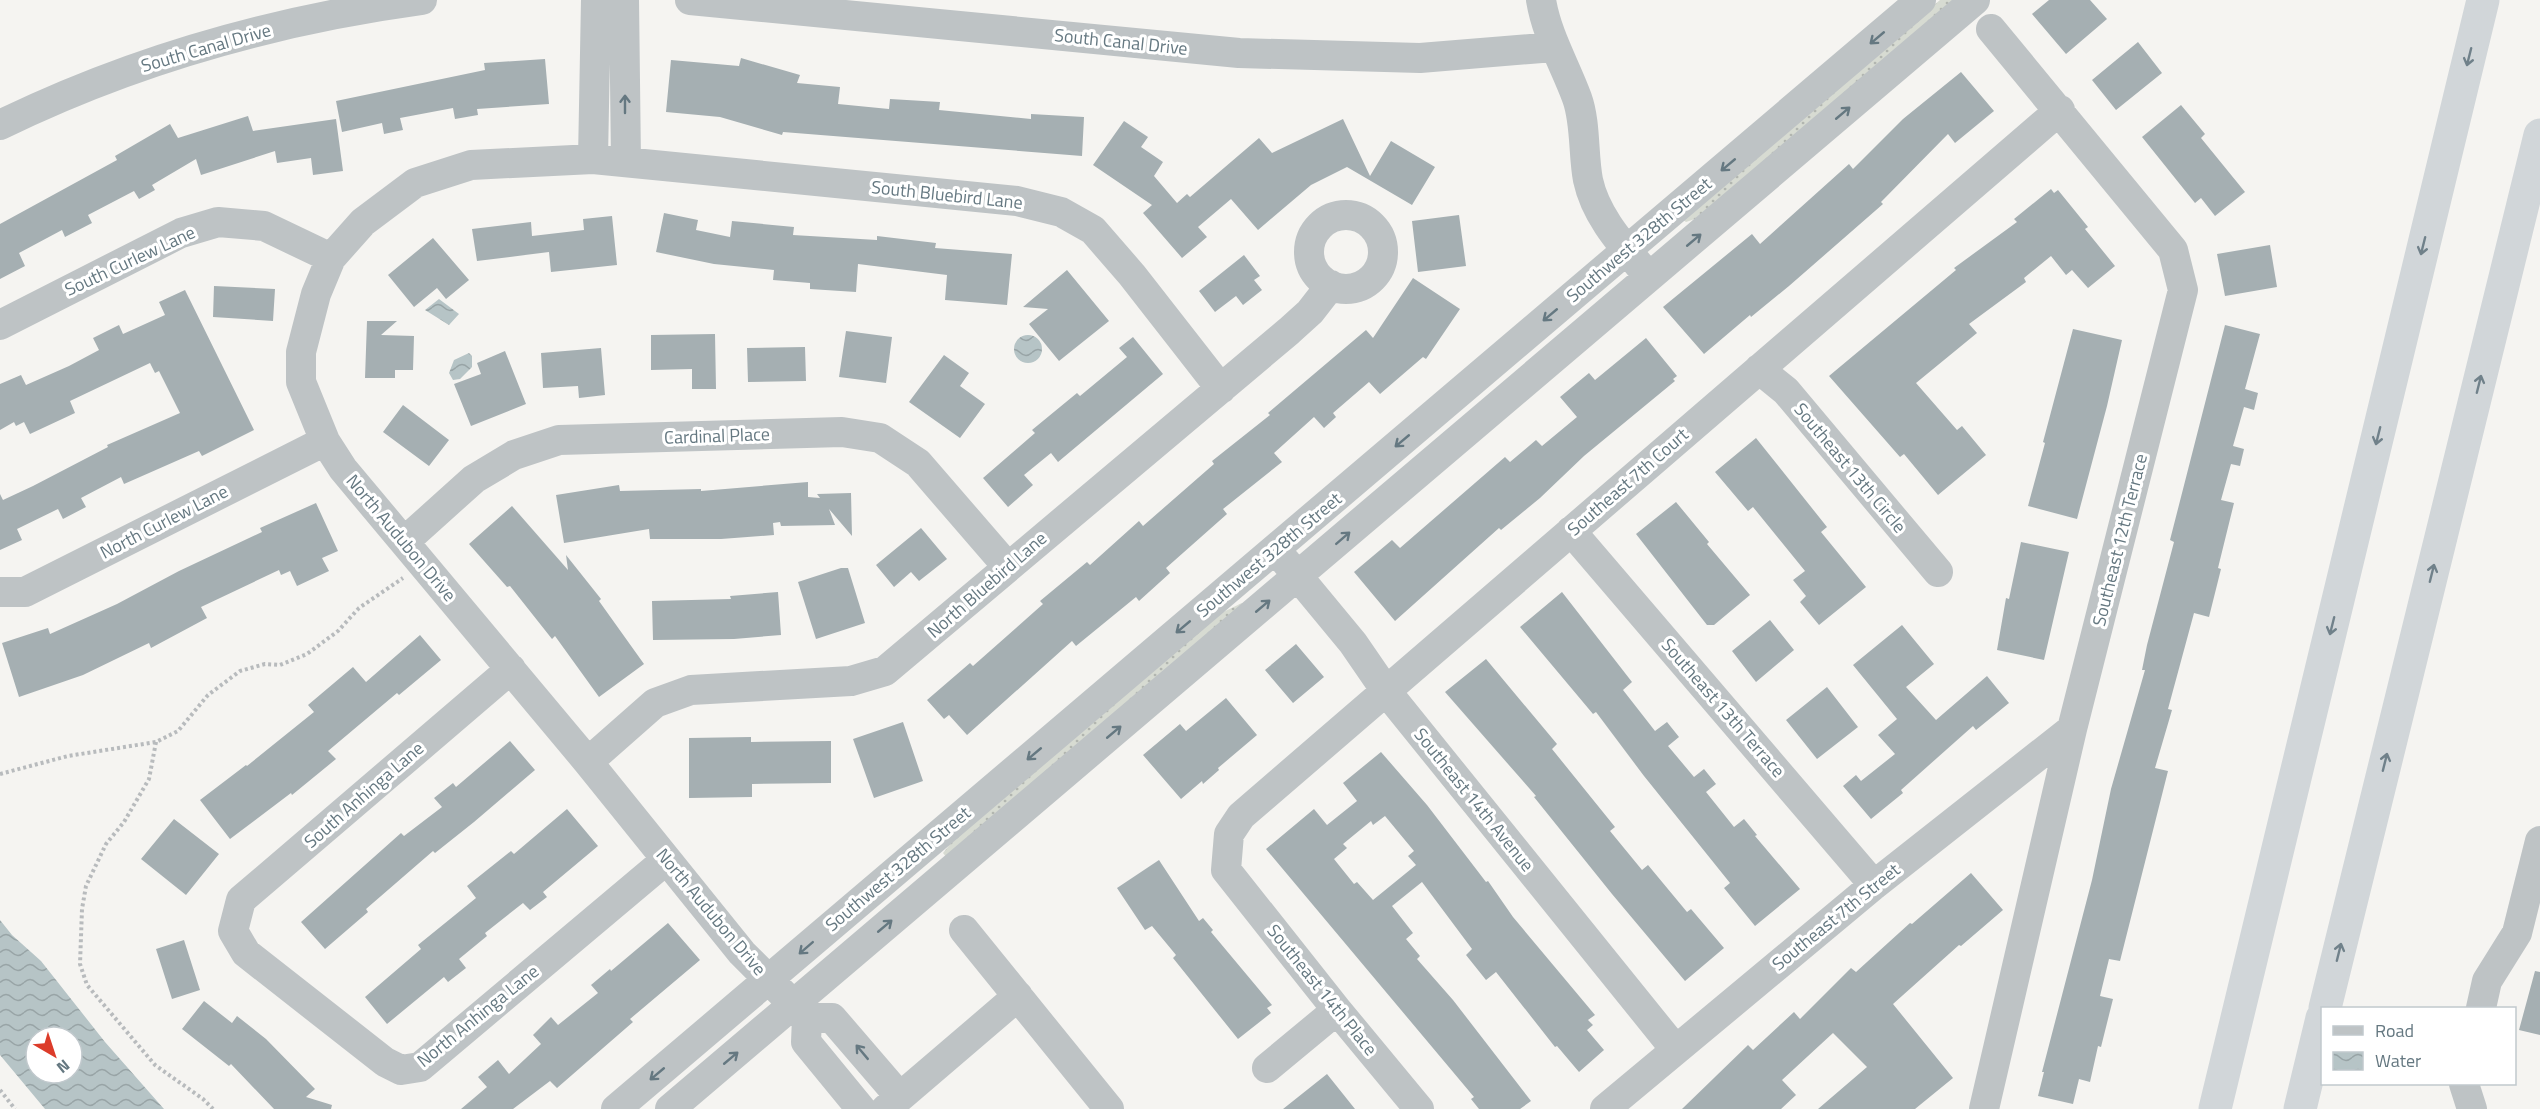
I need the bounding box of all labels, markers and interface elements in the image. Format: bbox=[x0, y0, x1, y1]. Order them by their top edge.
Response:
street label: South Canal Drive bbox=[138, 16, 274, 79]
street label: South Canal Drive bbox=[1053, 21, 1189, 62]
one-way arrow bbox=[1870, 31, 1885, 45]
one-way arrow bbox=[2463, 47, 2475, 66]
one-way arrow bbox=[619, 94, 631, 114]
one-way arrow bbox=[1835, 107, 1851, 120]
one-way arrow bbox=[1720, 158, 1736, 171]
street label: Southwest 328th Street bbox=[1560, 170, 1718, 309]
street label: South Bluebird Lane bbox=[870, 173, 1024, 216]
street label: South Curlew Lane bbox=[60, 218, 200, 303]
one-way arrow bbox=[1686, 233, 1702, 246]
one-way arrow bbox=[2417, 237, 2429, 256]
one-way arrow bbox=[1542, 309, 1558, 322]
one-way arrow bbox=[2473, 374, 2485, 393]
street label: Southeast 13th Circle bbox=[1788, 397, 1913, 539]
street label: Cardinal Place bbox=[664, 420, 770, 451]
street label: Southeast 7th Court bbox=[1561, 421, 1695, 542]
one-way arrow bbox=[2371, 426, 2383, 445]
one-way arrow bbox=[1394, 435, 1410, 448]
street label: Southeast 12th Terrace bbox=[2085, 451, 2154, 629]
street label: North Audubon Drive bbox=[340, 468, 463, 607]
street label: North Curlew Lane bbox=[95, 478, 232, 565]
street label: Southwest 328th Street bbox=[1190, 485, 1348, 624]
street label: North Bluebird Lane bbox=[921, 525, 1052, 644]
one-way arrow bbox=[1335, 531, 1350, 545]
one-way arrow bbox=[2427, 564, 2439, 583]
one-way arrow bbox=[1255, 600, 1271, 613]
one-way arrow bbox=[2326, 616, 2338, 635]
one-way arrow bbox=[1175, 621, 1191, 634]
street label: Southeast 13th Terrace bbox=[1655, 632, 1792, 783]
street label: Southeast 14th Avenue bbox=[1408, 722, 1541, 877]
one-way arrow bbox=[1106, 725, 1121, 739]
street label: South Anhinga Lane bbox=[298, 735, 430, 854]
one-way arrow bbox=[1027, 747, 1042, 761]
one-way arrow bbox=[2380, 753, 2392, 772]
street label: Southwest 328th Street bbox=[819, 799, 977, 938]
street label: North Audubon Drive bbox=[650, 842, 773, 981]
street label: Southeast 7th Street bbox=[1766, 856, 1906, 977]
street label: Southeast 14th Place bbox=[1261, 918, 1384, 1061]
one-way arrow bbox=[877, 919, 892, 933]
one-way arrow bbox=[798, 941, 814, 954]
one-way arrow bbox=[2333, 943, 2345, 962]
street label: North Anhinga Lane bbox=[411, 958, 544, 1073]
legend bbox=[2321, 1007, 2516, 1085]
text: Road bbox=[2375, 1017, 2414, 1044]
north arrow bbox=[24, 1025, 84, 1085]
one-way arrow bbox=[855, 1045, 869, 1060]
text: Water bbox=[2375, 1047, 2421, 1074]
one-way arrow bbox=[723, 1051, 738, 1065]
text: N bbox=[52, 1054, 75, 1079]
one-way arrow bbox=[650, 1067, 665, 1081]

